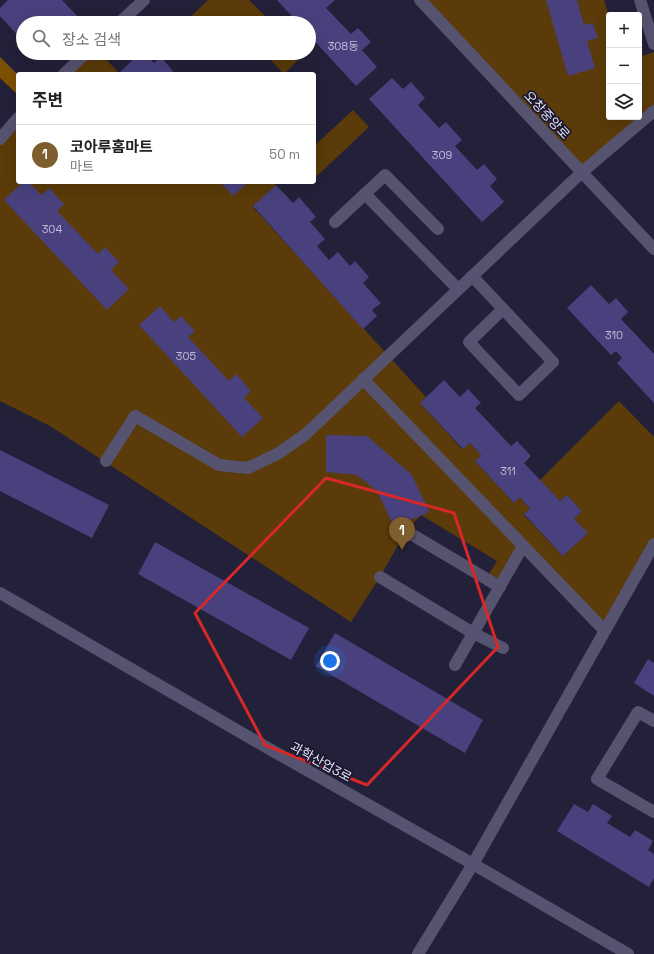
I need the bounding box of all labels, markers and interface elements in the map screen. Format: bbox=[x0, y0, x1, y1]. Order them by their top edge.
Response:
map controls bbox=[606, 12, 642, 120]
button: + bbox=[606, 12, 642, 48]
search box bbox=[16, 16, 316, 60]
icon: search bbox=[30, 27, 52, 49]
text: 장소 검색 bbox=[62, 30, 121, 49]
house number: 308동 bbox=[328, 39, 358, 53]
button: − bbox=[606, 48, 642, 84]
button: layers bbox=[606, 84, 642, 120]
street label: 오창중앙로 bbox=[520, 87, 574, 143]
text: 주변 bbox=[32, 89, 63, 111]
text: 코아루홈마트 bbox=[70, 137, 153, 156]
text: 1 bbox=[42, 146, 48, 163]
text: 50 m bbox=[269, 146, 300, 163]
house number: 309 bbox=[432, 148, 452, 162]
text: 마트 bbox=[70, 158, 94, 175]
house number: 304 bbox=[42, 222, 62, 236]
house number: 310 bbox=[605, 328, 623, 342]
house number: 305 bbox=[176, 349, 197, 363]
house number: 311 bbox=[500, 464, 516, 478]
pin: 1 bbox=[389, 517, 415, 550]
your location bbox=[320, 651, 340, 671]
street label: 과학산업3로 bbox=[287, 738, 355, 786]

